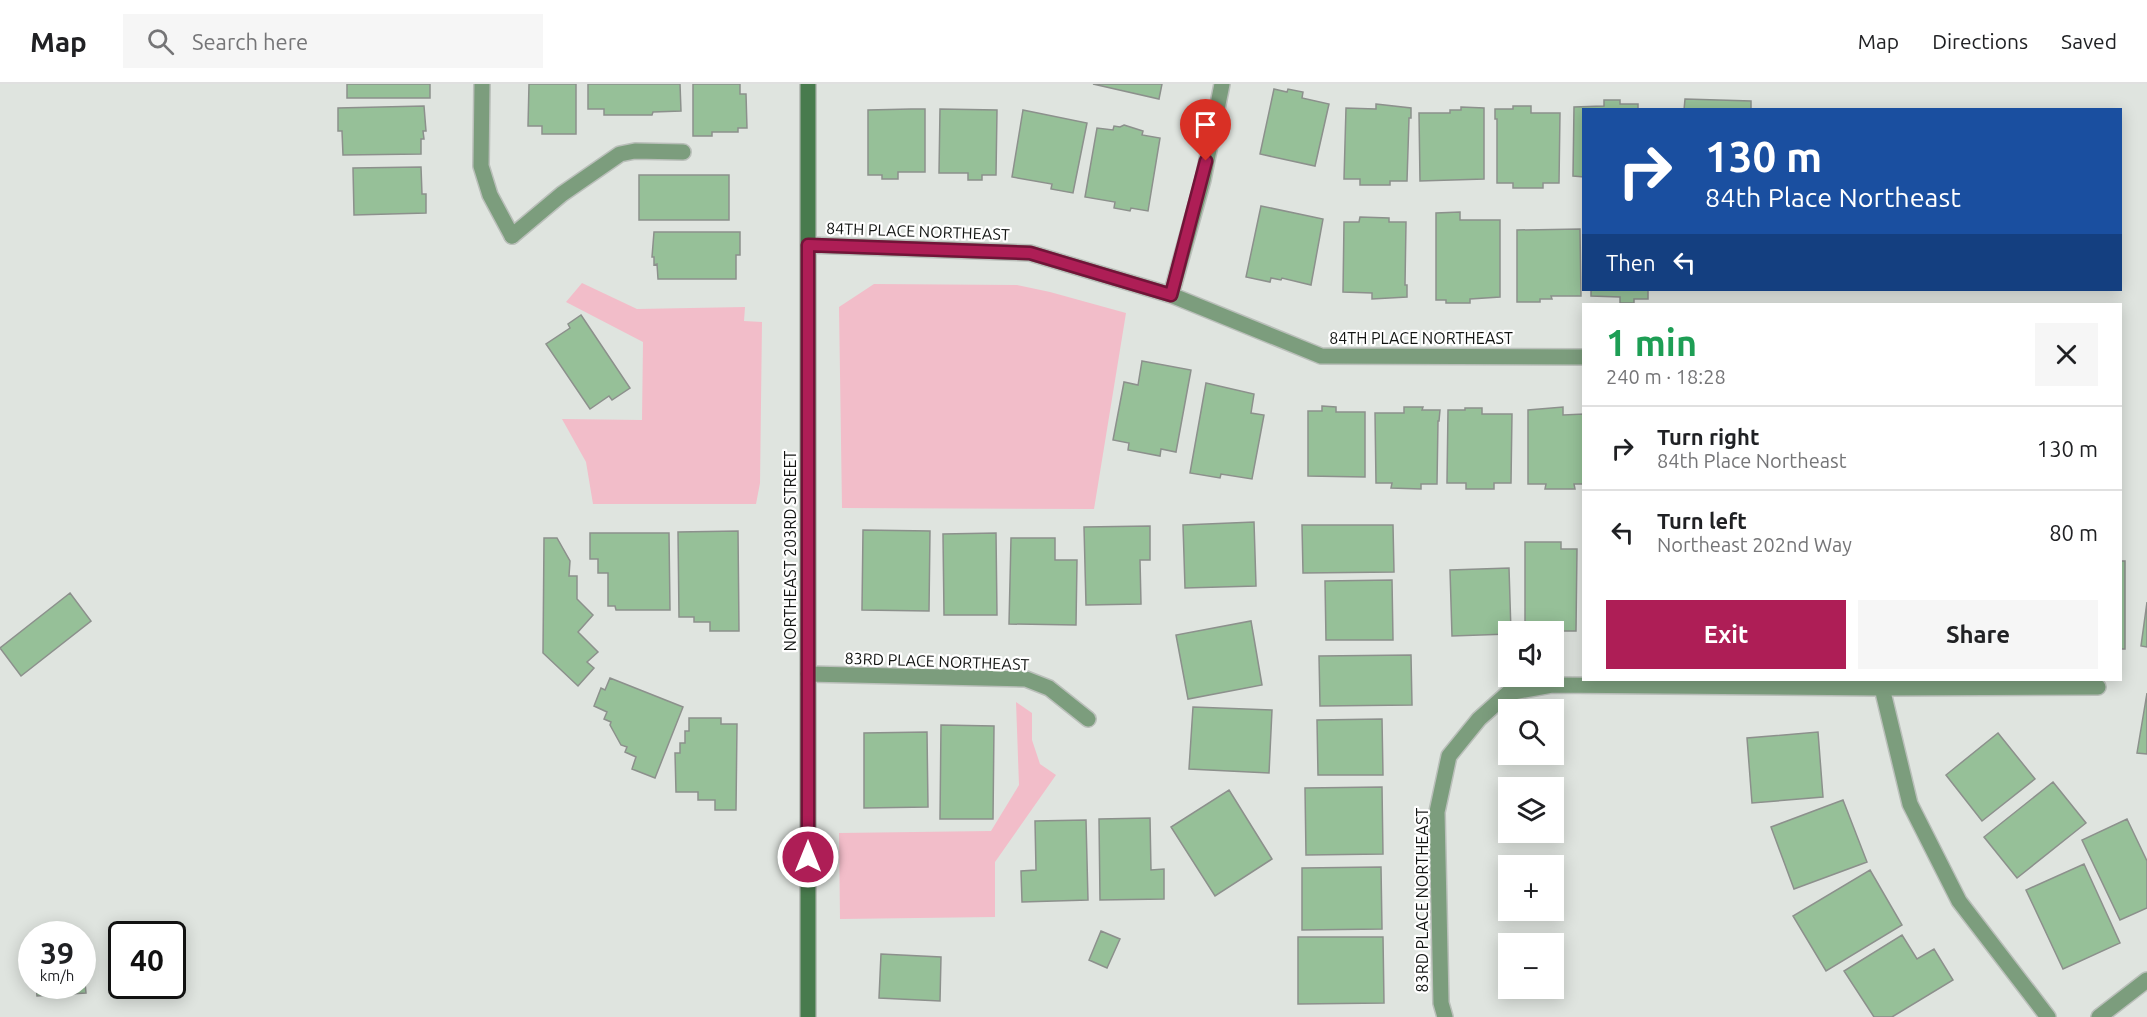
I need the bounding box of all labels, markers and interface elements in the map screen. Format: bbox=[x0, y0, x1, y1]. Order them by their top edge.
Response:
search box bbox=[123, 14, 543, 68]
icon: search bbox=[144, 25, 177, 58]
text: Map bbox=[30, 26, 87, 57]
text: Search here bbox=[192, 29, 308, 54]
text: Map bbox=[1858, 29, 1899, 53]
text: Directions bbox=[1932, 29, 2028, 53]
text: Saved bbox=[2061, 29, 2117, 53]
pin bbox=[1180, 99, 1231, 161]
icon: arrive bbox=[1189, 108, 1222, 141]
icon: right bbox=[1606, 132, 1684, 210]
text: 130 m bbox=[1705, 133, 1822, 180]
text: 84th Place Northeast bbox=[1705, 182, 1961, 212]
street label: 84TH PLACE NORTHEAST bbox=[826, 219, 1010, 243]
icon: left bbox=[1668, 246, 1701, 279]
text: Then bbox=[1606, 250, 1656, 275]
text: 1 min bbox=[1606, 322, 1697, 363]
button: close bbox=[2035, 323, 2098, 386]
street label: 84TH PLACE NORTHEAST bbox=[1329, 329, 1513, 347]
text: 240 m · 18:28 bbox=[1606, 365, 1726, 388]
text: Turn right bbox=[1657, 424, 1759, 449]
icon: right bbox=[1606, 432, 1639, 465]
text: 130 m bbox=[2037, 436, 2098, 461]
text: 84th Place Northeast bbox=[1657, 449, 1847, 472]
street label: NORTHEAST 203RD STREET bbox=[781, 451, 799, 651]
text: Turn left bbox=[1657, 508, 1747, 533]
icon: left bbox=[1606, 516, 1639, 549]
text: 80 m bbox=[2049, 520, 2098, 545]
text: Northeast 202nd Way bbox=[1657, 533, 1852, 556]
button: Exit bbox=[1606, 600, 1846, 669]
button: Share bbox=[1858, 600, 2098, 669]
map controls bbox=[1498, 621, 1564, 999]
button: sound bbox=[1498, 621, 1564, 687]
street label: 83RD PLACE NORTHEAST bbox=[844, 649, 1030, 673]
button: search bbox=[1498, 699, 1564, 765]
button: layers bbox=[1498, 777, 1564, 843]
street label: 83RD PLACE NORTHEAST bbox=[1413, 807, 1431, 992]
position arrow bbox=[776, 825, 840, 889]
button: + bbox=[1498, 855, 1564, 921]
speed limit sign: 40 bbox=[108, 921, 186, 999]
button: − bbox=[1498, 933, 1564, 999]
text: 39 bbox=[40, 936, 74, 970]
text: km/h bbox=[40, 967, 74, 984]

